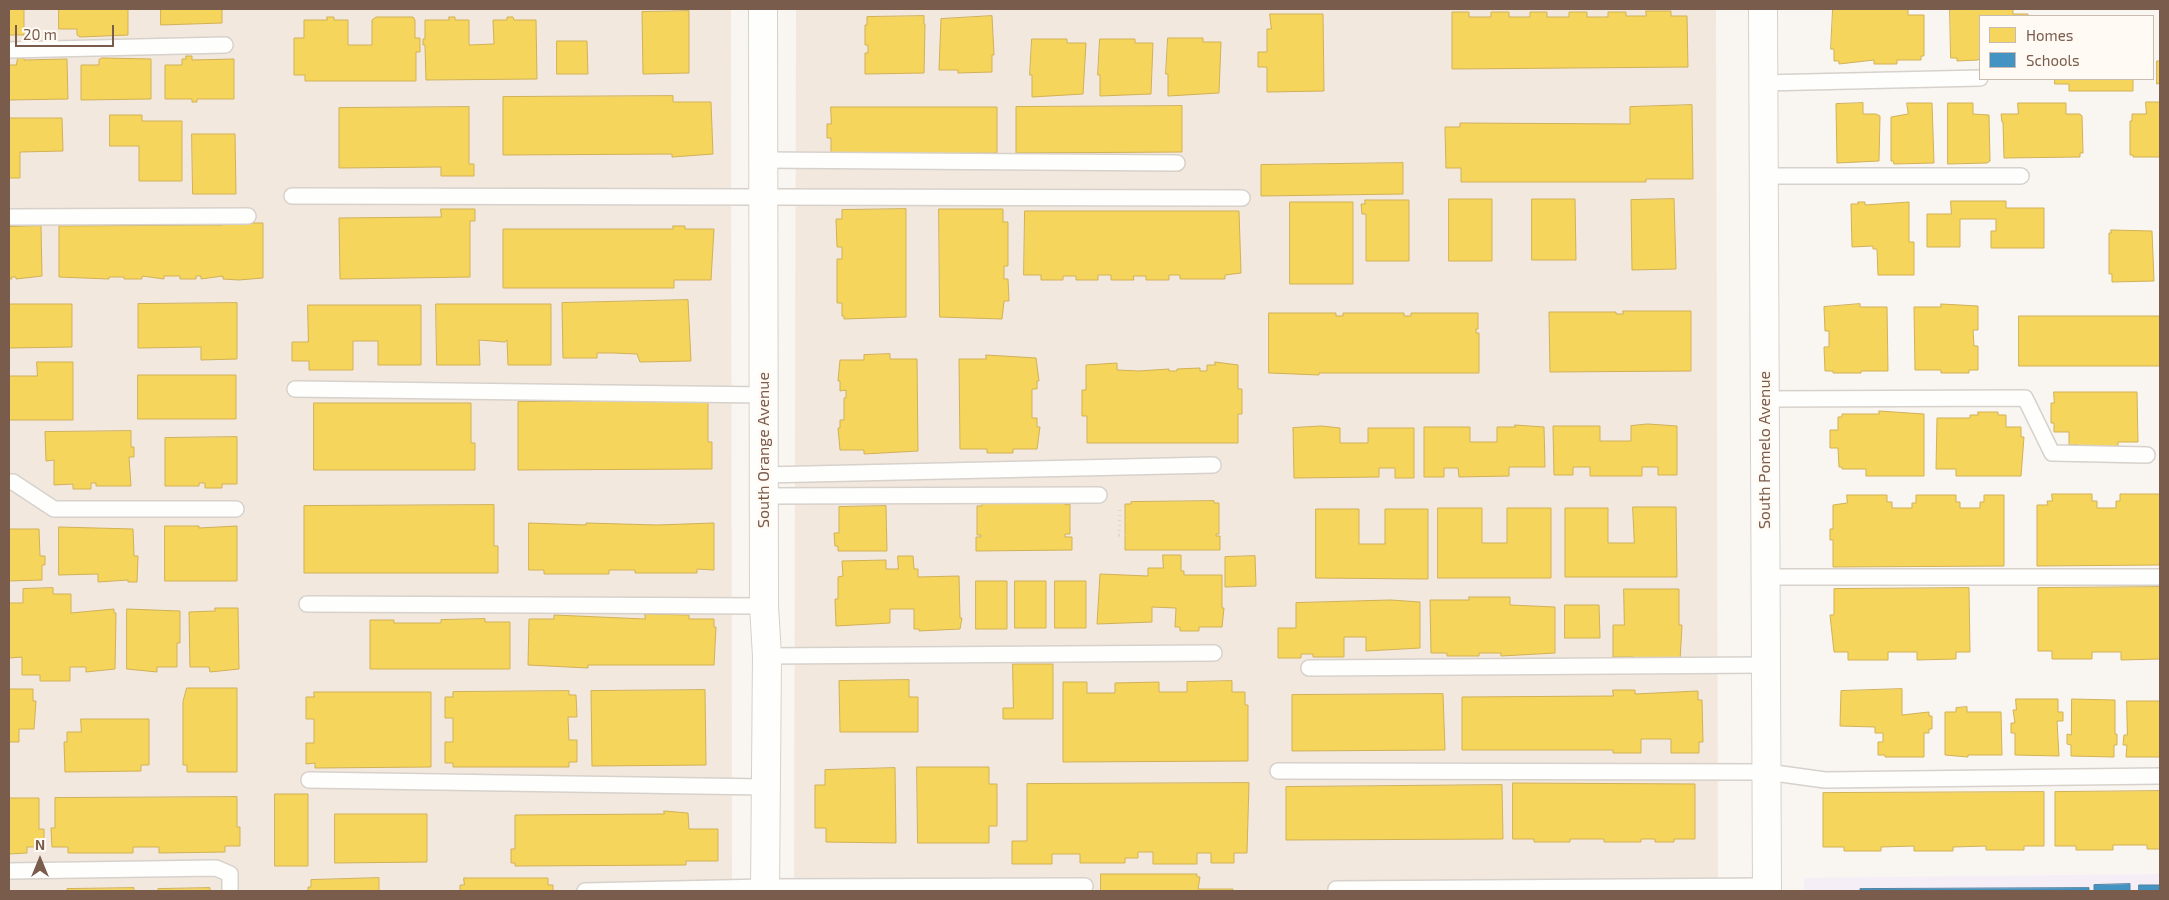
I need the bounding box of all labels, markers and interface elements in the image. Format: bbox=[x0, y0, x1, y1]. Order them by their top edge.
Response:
scale bar bbox=[18, 15, 116, 47]
legend bbox=[1979, 15, 2154, 80]
text: 20 m bbox=[23, 25, 57, 43]
text: Homes bbox=[2026, 26, 2073, 44]
text: Schools bbox=[2026, 51, 2080, 69]
street label: South Pomelo Avenue bbox=[1755, 371, 1775, 529]
street label: South Orange Avenue bbox=[754, 372, 774, 528]
north arrow bbox=[15, 835, 65, 885]
text: N bbox=[35, 836, 45, 853]

